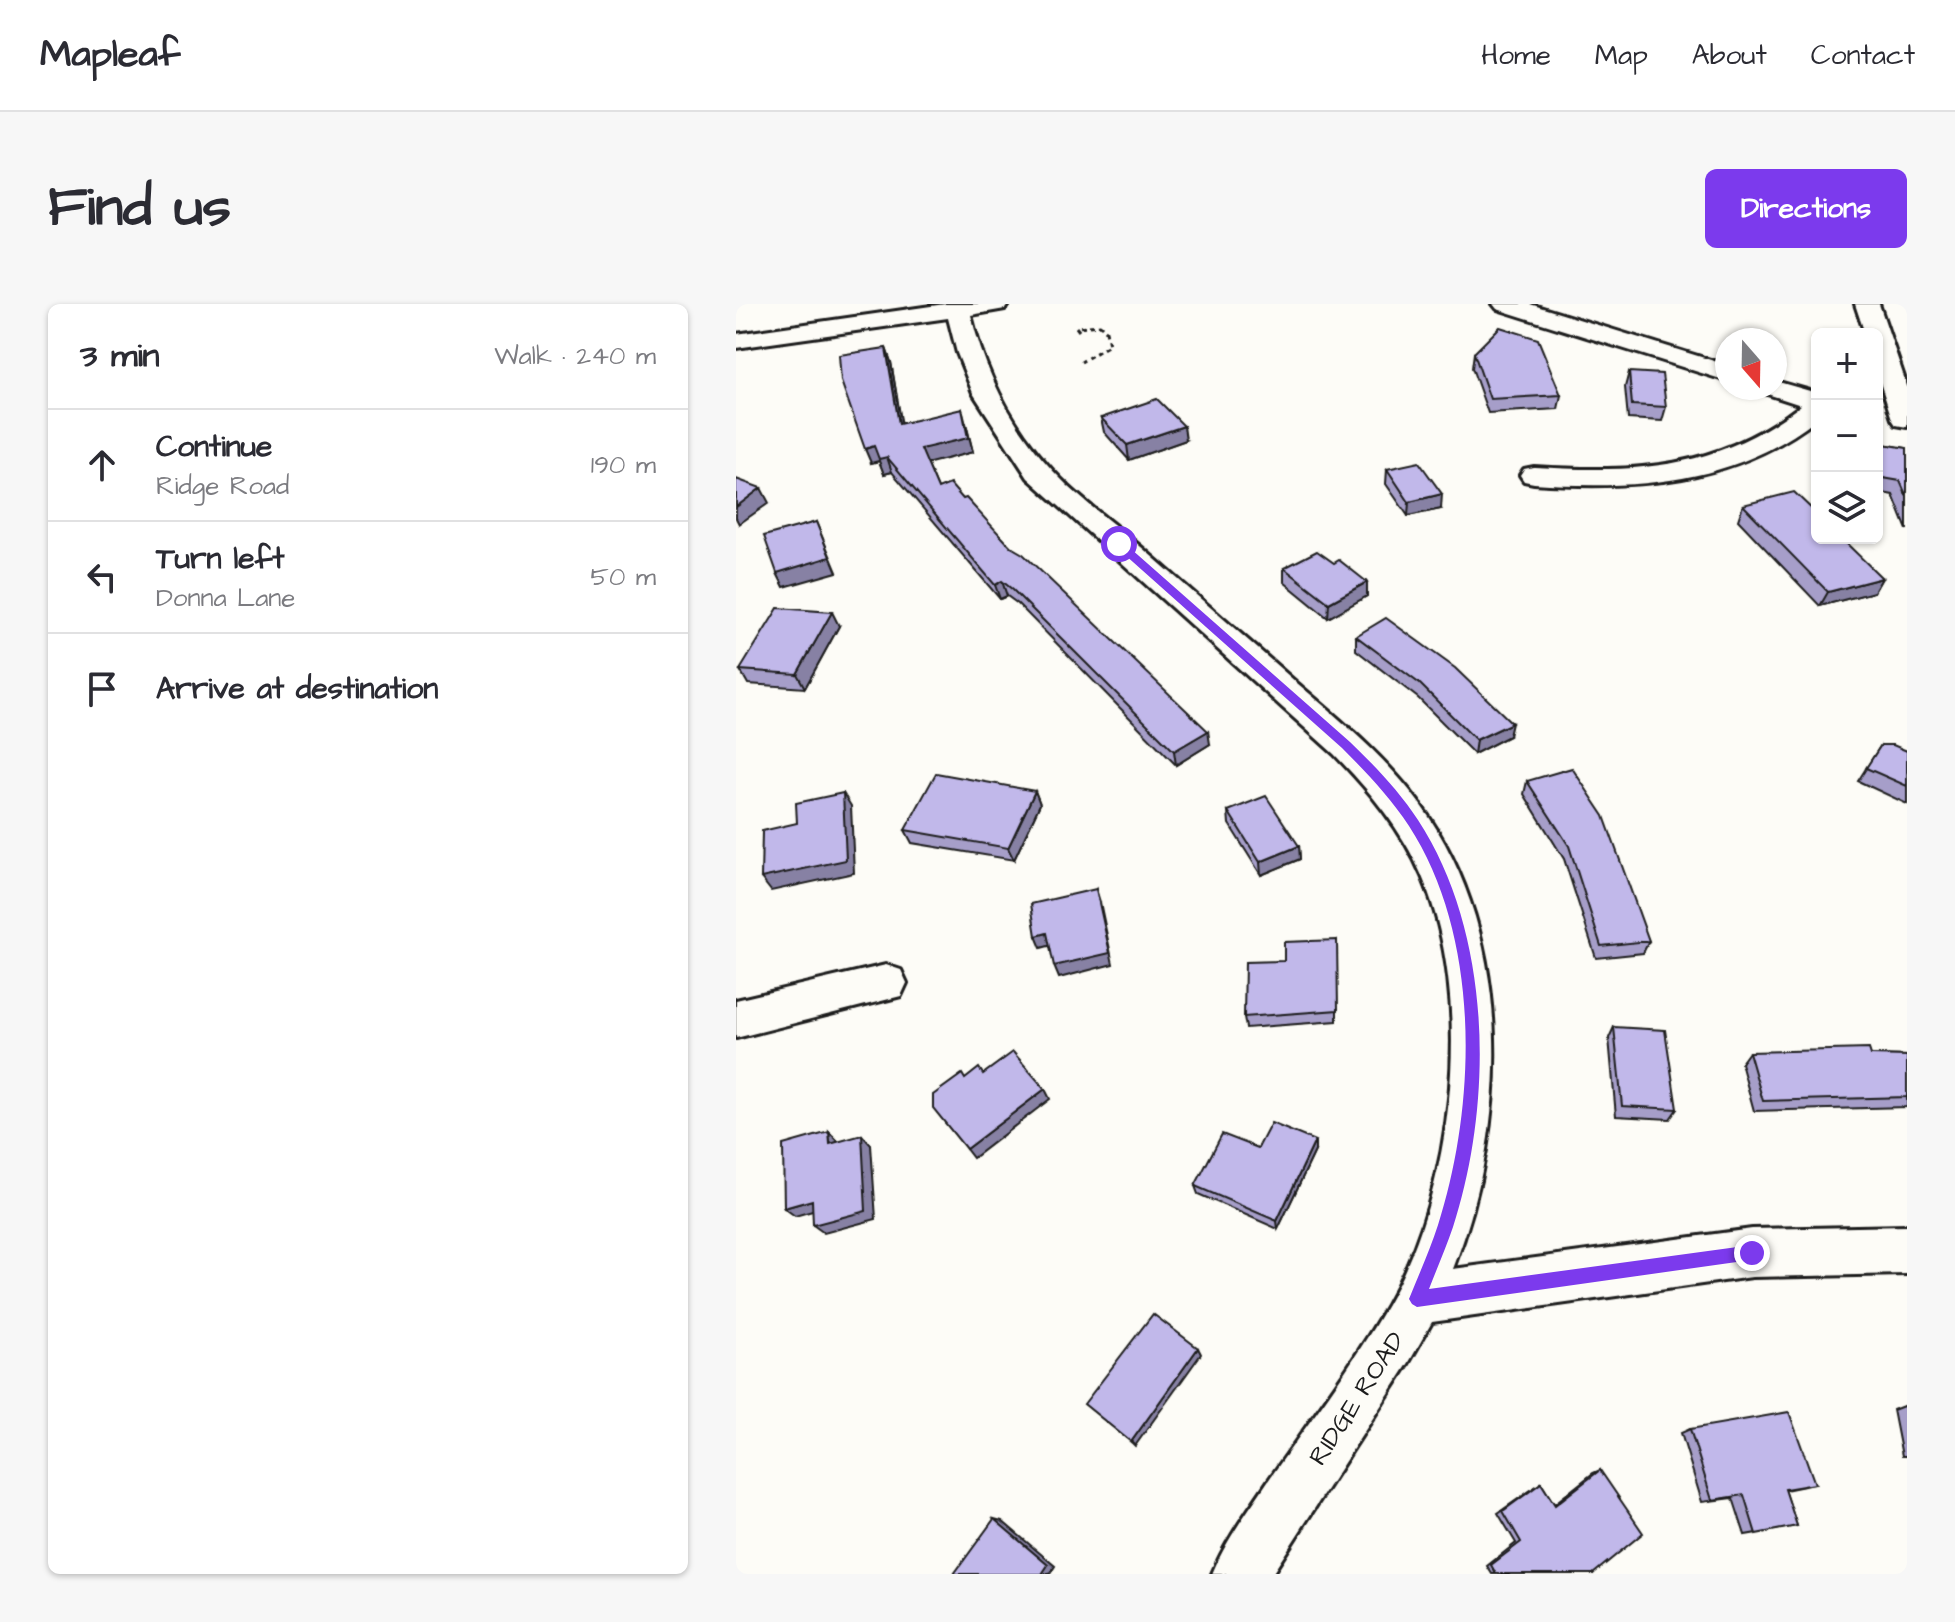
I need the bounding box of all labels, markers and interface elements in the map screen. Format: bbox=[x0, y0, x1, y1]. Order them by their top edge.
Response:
text: Mapleaf bbox=[40, 29, 180, 81]
text: Home bbox=[1481, 36, 1551, 75]
text: Map bbox=[1595, 36, 1648, 75]
text: About bbox=[1692, 36, 1767, 75]
text: Contact bbox=[1811, 36, 1915, 75]
text: Find us bbox=[48, 169, 231, 247]
button: Directions bbox=[1705, 169, 1907, 248]
north arrow bbox=[1715, 328, 1787, 400]
map controls bbox=[1811, 328, 1883, 544]
button: + bbox=[1811, 328, 1883, 400]
text: 3 min bbox=[80, 332, 160, 380]
text: Walk · 240 m bbox=[494, 338, 656, 374]
button: − bbox=[1811, 400, 1883, 472]
text: Continue bbox=[156, 426, 272, 468]
icon: ahead bbox=[80, 443, 124, 487]
text: 190 m bbox=[591, 447, 656, 483]
text: Ridge Road bbox=[156, 468, 289, 504]
button: layers bbox=[1811, 472, 1883, 544]
route start bbox=[1101, 526, 1137, 562]
text: Turn left bbox=[156, 538, 284, 580]
icon: left bbox=[80, 555, 124, 599]
text: 50 m bbox=[591, 559, 656, 595]
text: Donna Lane bbox=[156, 580, 295, 616]
icon: arrive bbox=[80, 667, 124, 711]
text: Arrive at destination bbox=[156, 668, 438, 710]
route end bbox=[1734, 1235, 1770, 1271]
street label: RIDGE ROAD bbox=[1300, 1325, 1414, 1472]

